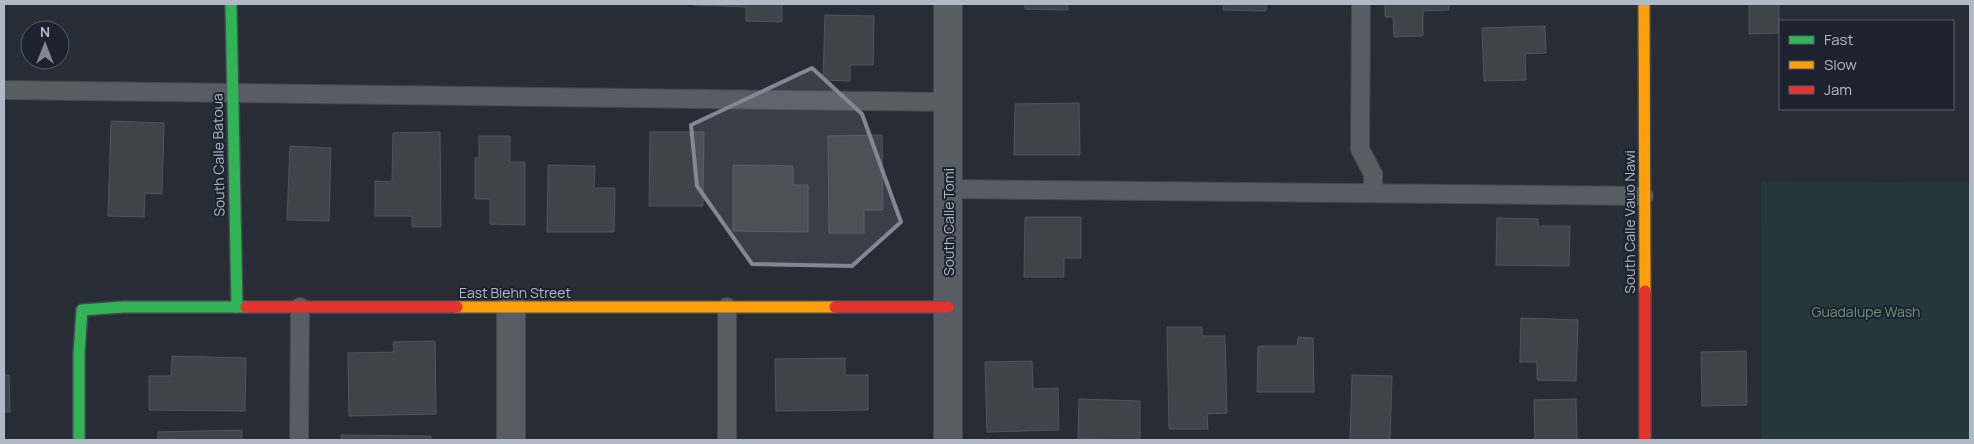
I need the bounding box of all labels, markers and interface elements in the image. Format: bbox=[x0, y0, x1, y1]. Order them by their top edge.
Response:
north arrow bbox=[20, 20, 70, 70]
legend bbox=[1779, 20, 1954, 110]
text: N bbox=[40, 22, 50, 41]
text: Fast bbox=[1824, 29, 1853, 50]
text: Slow bbox=[1824, 54, 1857, 75]
text: Jam bbox=[1824, 79, 1852, 100]
street label: South Calle Batoua bbox=[207, 93, 229, 217]
street label: South Calle Vauo Nawi bbox=[1620, 150, 1639, 294]
street label: South Calle Tomi bbox=[939, 168, 958, 276]
street label: East Biehn Street bbox=[459, 283, 571, 302]
park label: Guadalupe Wash bbox=[1812, 302, 1920, 321]

